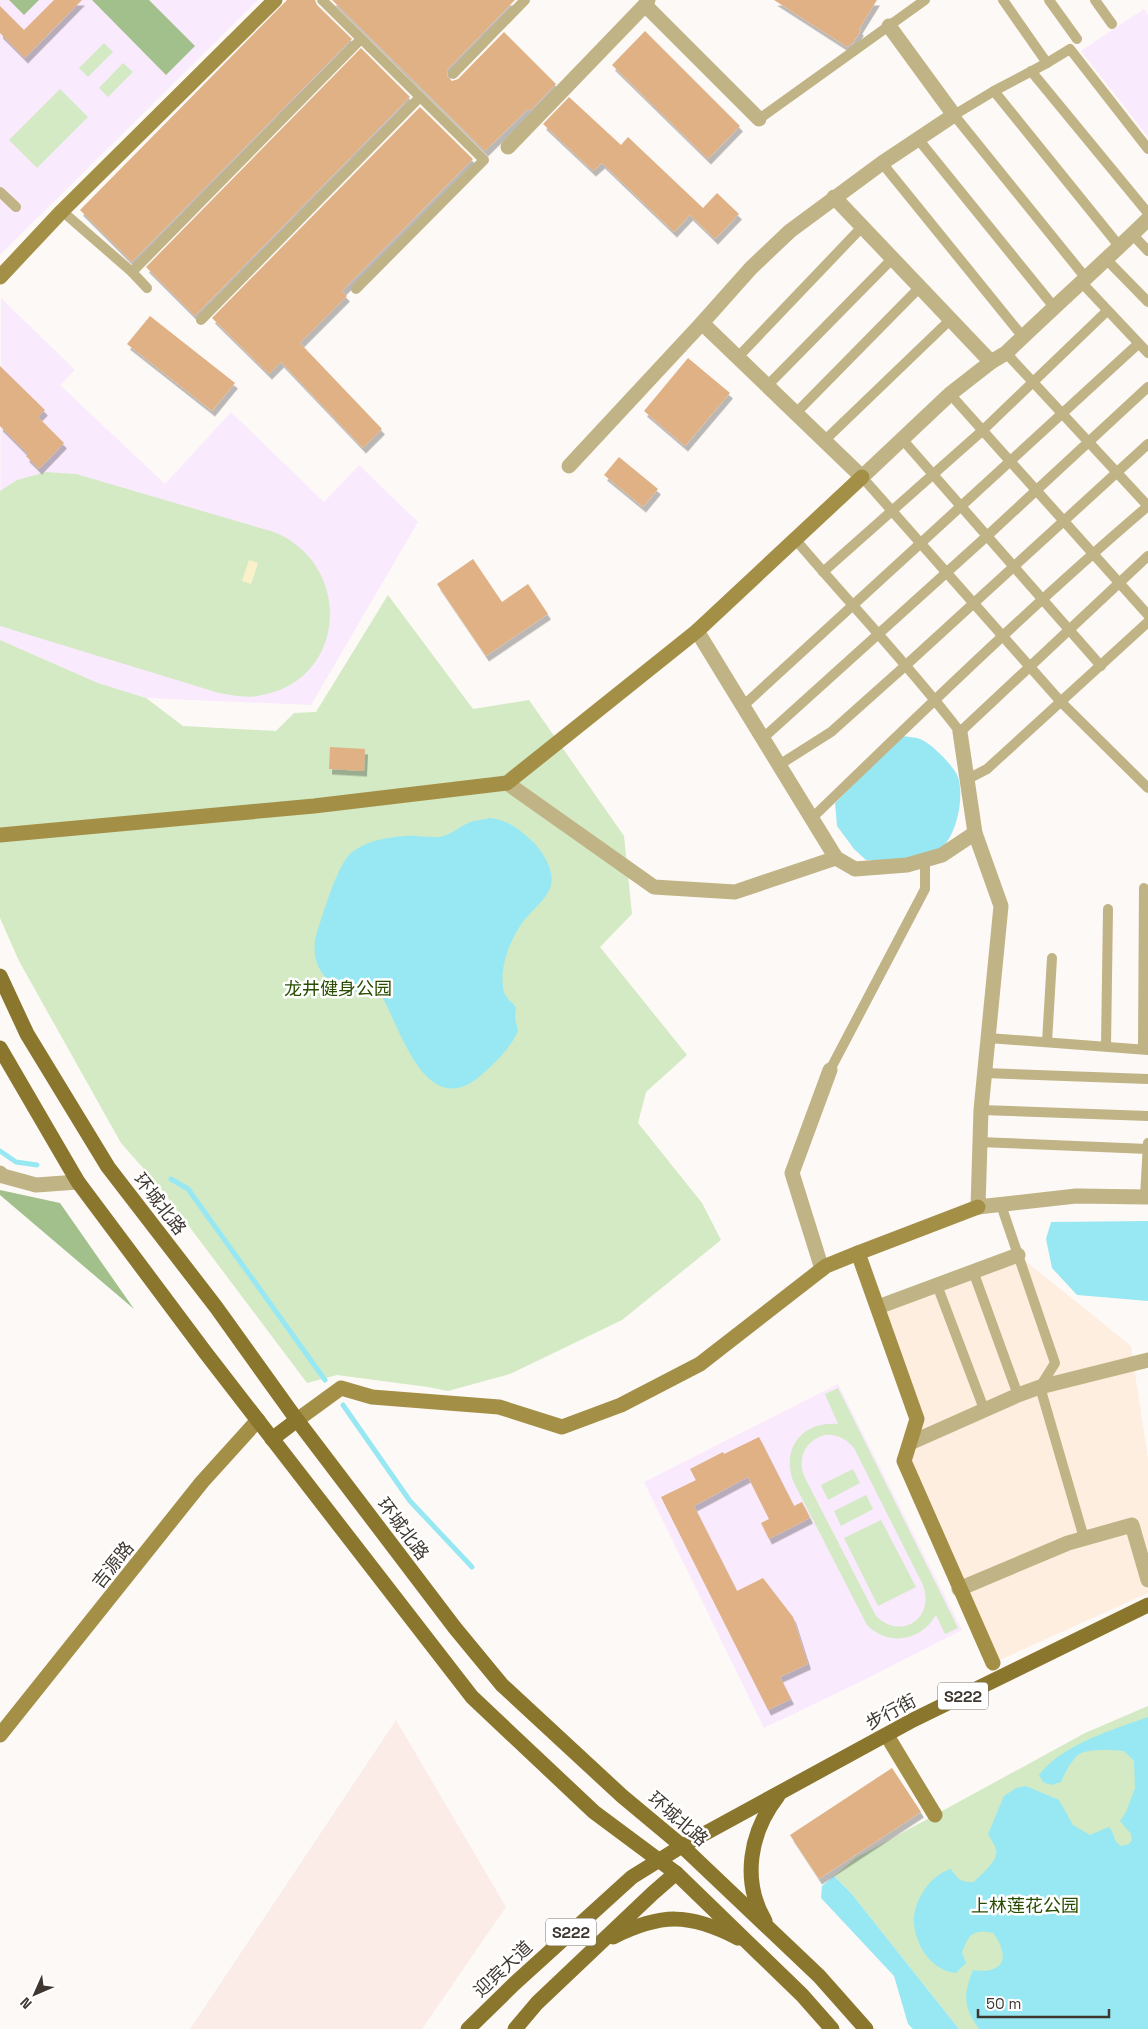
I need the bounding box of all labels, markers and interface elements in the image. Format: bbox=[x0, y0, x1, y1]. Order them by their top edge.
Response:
park label: 龙井健身公园 bbox=[284, 977, 392, 1000]
street label: 环城北路 bbox=[129, 1168, 192, 1239]
street label: 环城北路 bbox=[373, 1493, 434, 1564]
street label: 吉源路 bbox=[87, 1536, 139, 1593]
road number: S222 bbox=[938, 1682, 988, 1710]
street label: 步行街 bbox=[862, 1689, 920, 1734]
street label: 环城北路 bbox=[644, 1786, 713, 1851]
park label: 上林莲花公园 bbox=[971, 1894, 1079, 1917]
road number: S222 bbox=[546, 1918, 596, 1945]
street label: 迎宾大道 bbox=[468, 1936, 537, 2002]
north arrow bbox=[10, 1969, 60, 2019]
scale bar bbox=[978, 1986, 1109, 2018]
text: N bbox=[16, 1994, 35, 2013]
text: 50 m bbox=[986, 1994, 1021, 2013]

